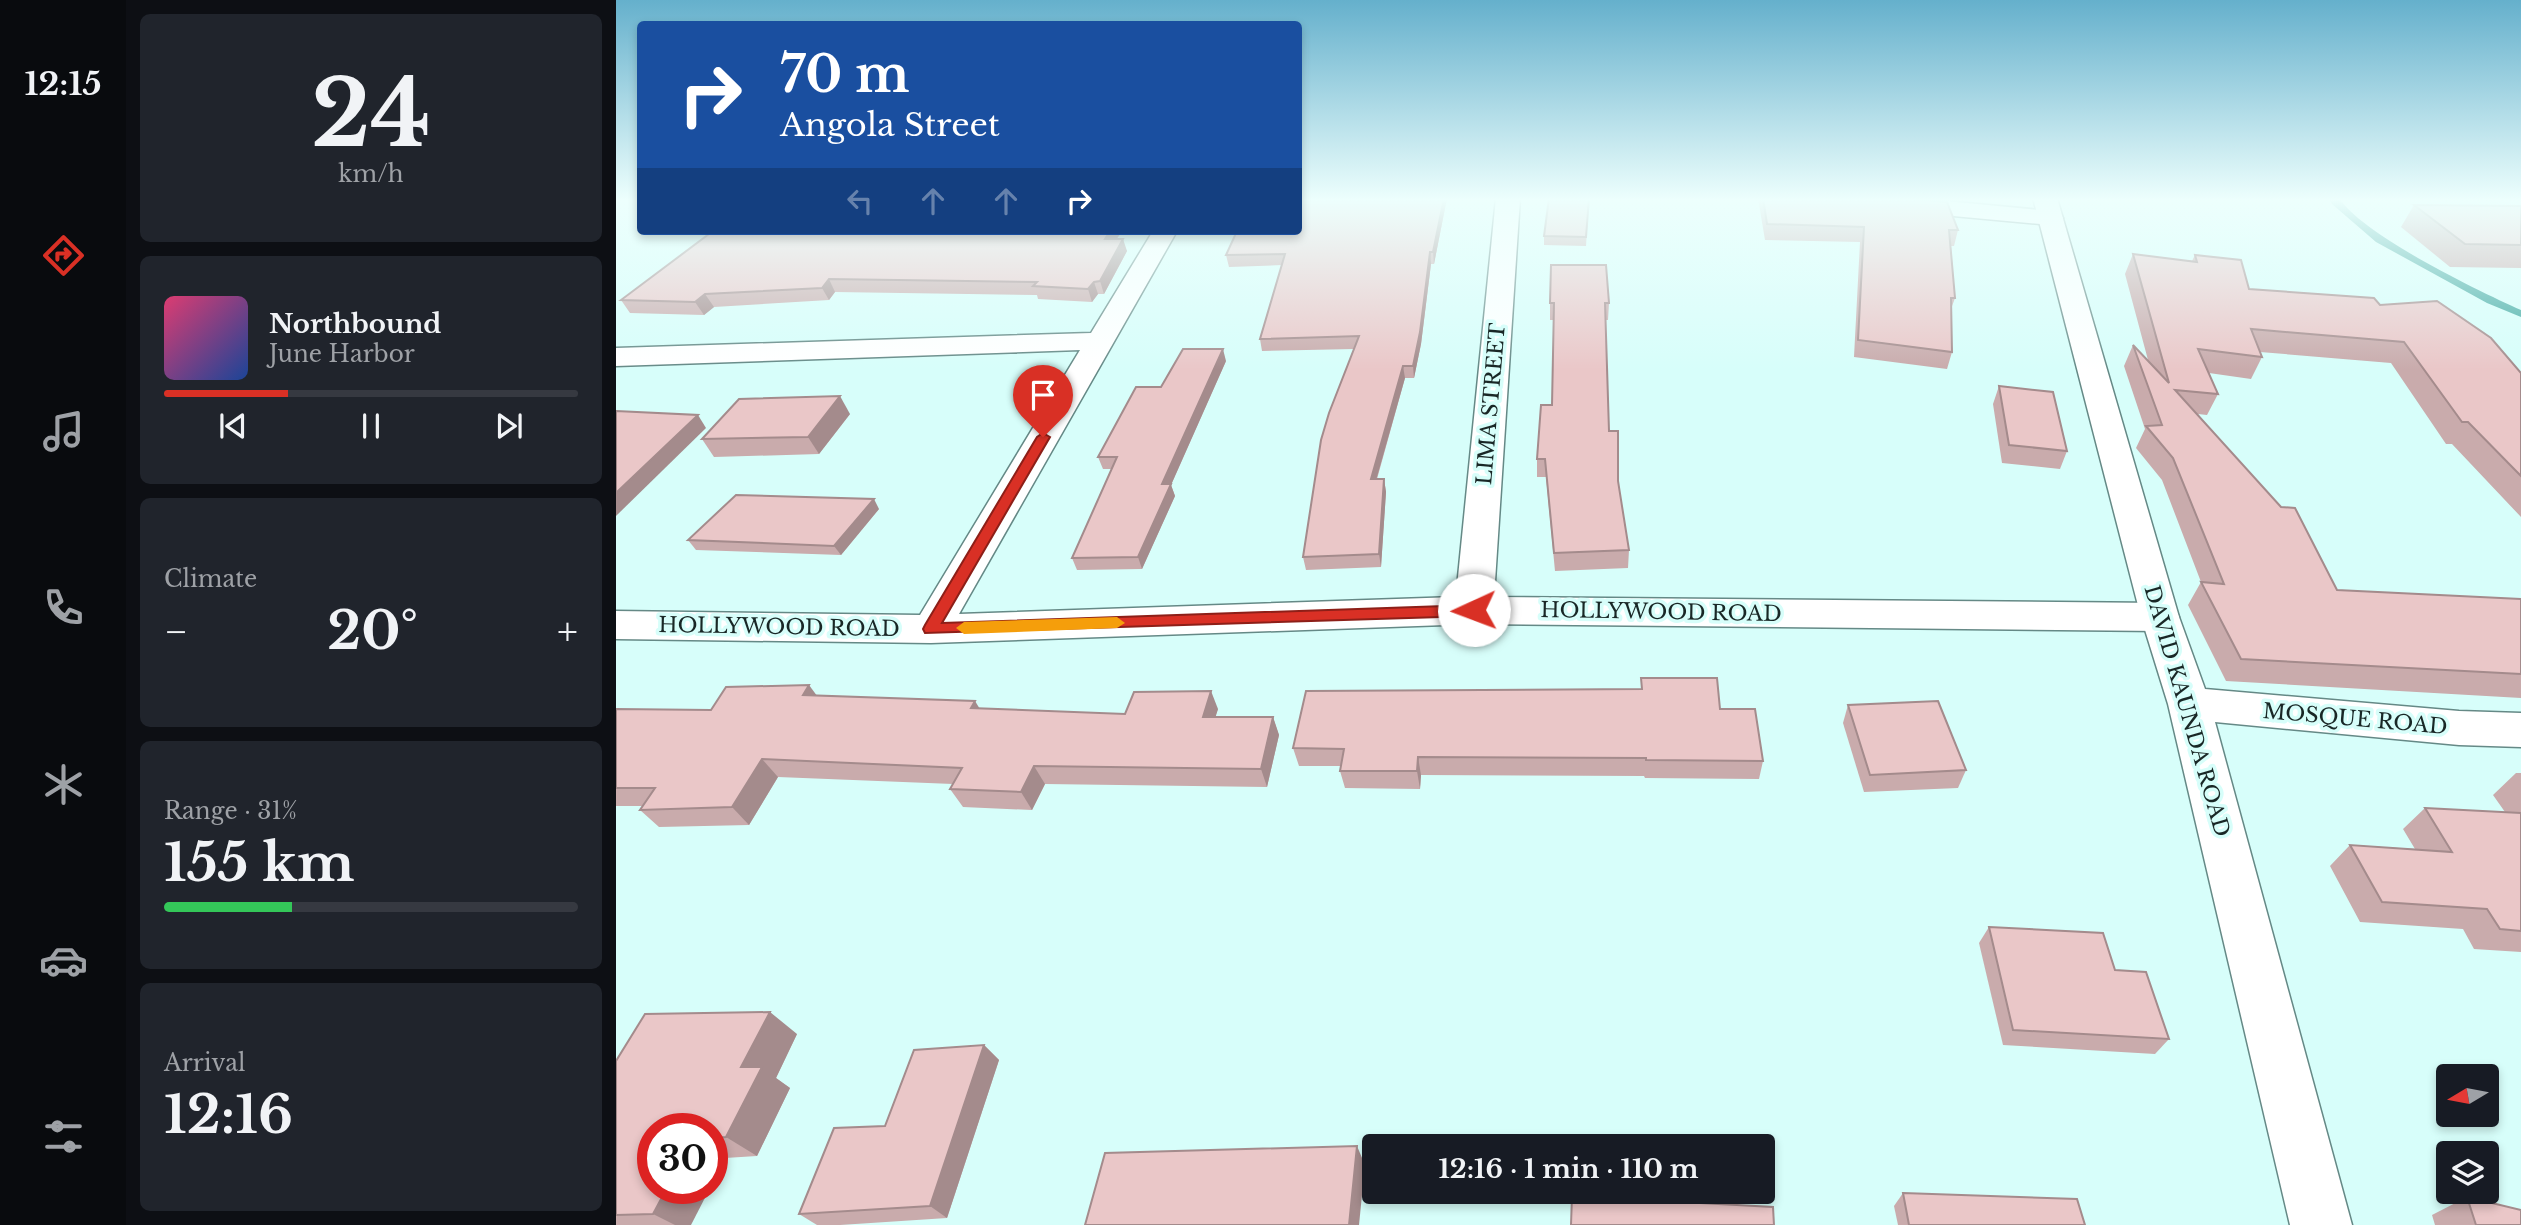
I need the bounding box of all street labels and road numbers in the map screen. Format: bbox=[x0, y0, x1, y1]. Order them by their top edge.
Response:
street label: LIMA STREET bbox=[1471, 322, 1511, 486]
street label: DAVID KAUNDA ROAD bbox=[2139, 582, 2235, 840]
street label: HOLLYWOOD ROAD bbox=[1540, 597, 1782, 627]
street label: HOLLYWOOD ROAD bbox=[658, 612, 900, 642]
street label: MOSQUE ROAD bbox=[2262, 698, 2448, 740]

